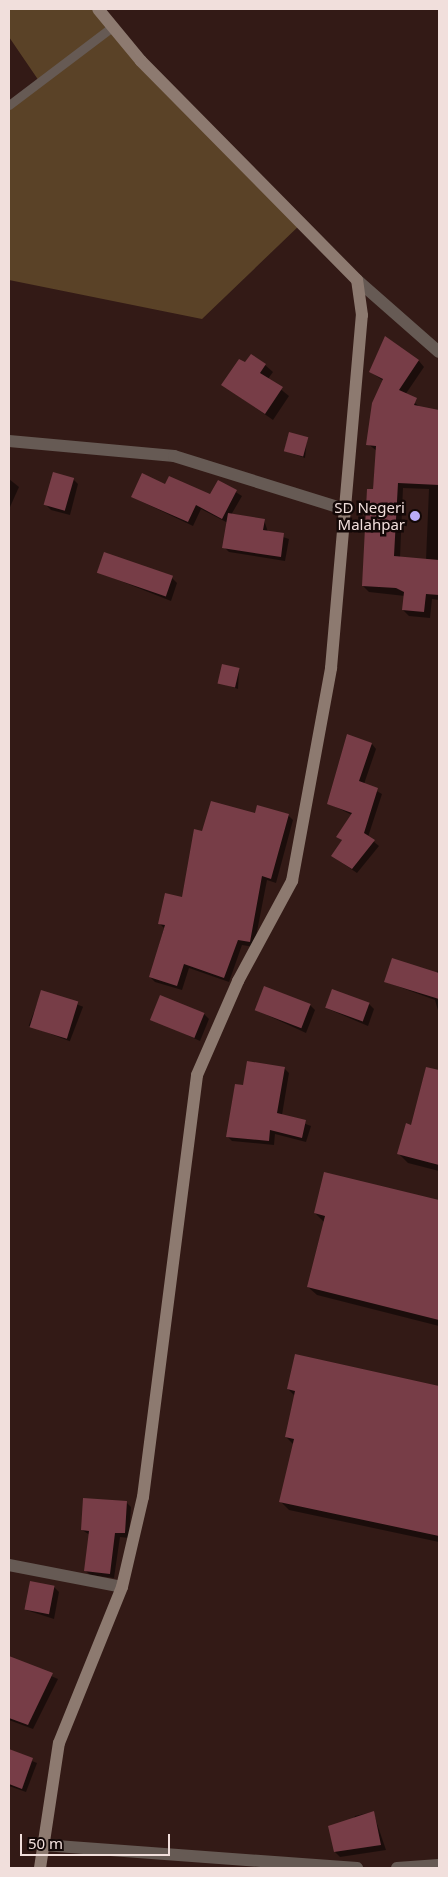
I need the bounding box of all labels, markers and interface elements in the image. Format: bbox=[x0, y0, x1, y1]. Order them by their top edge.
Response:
place label: SD Negeri Malahpar bbox=[334, 498, 405, 533]
marker: SD Negeri Malahpar bbox=[409, 510, 421, 522]
scale bar bbox=[22, 1824, 172, 1856]
text: 50 m bbox=[28, 1833, 63, 1853]

